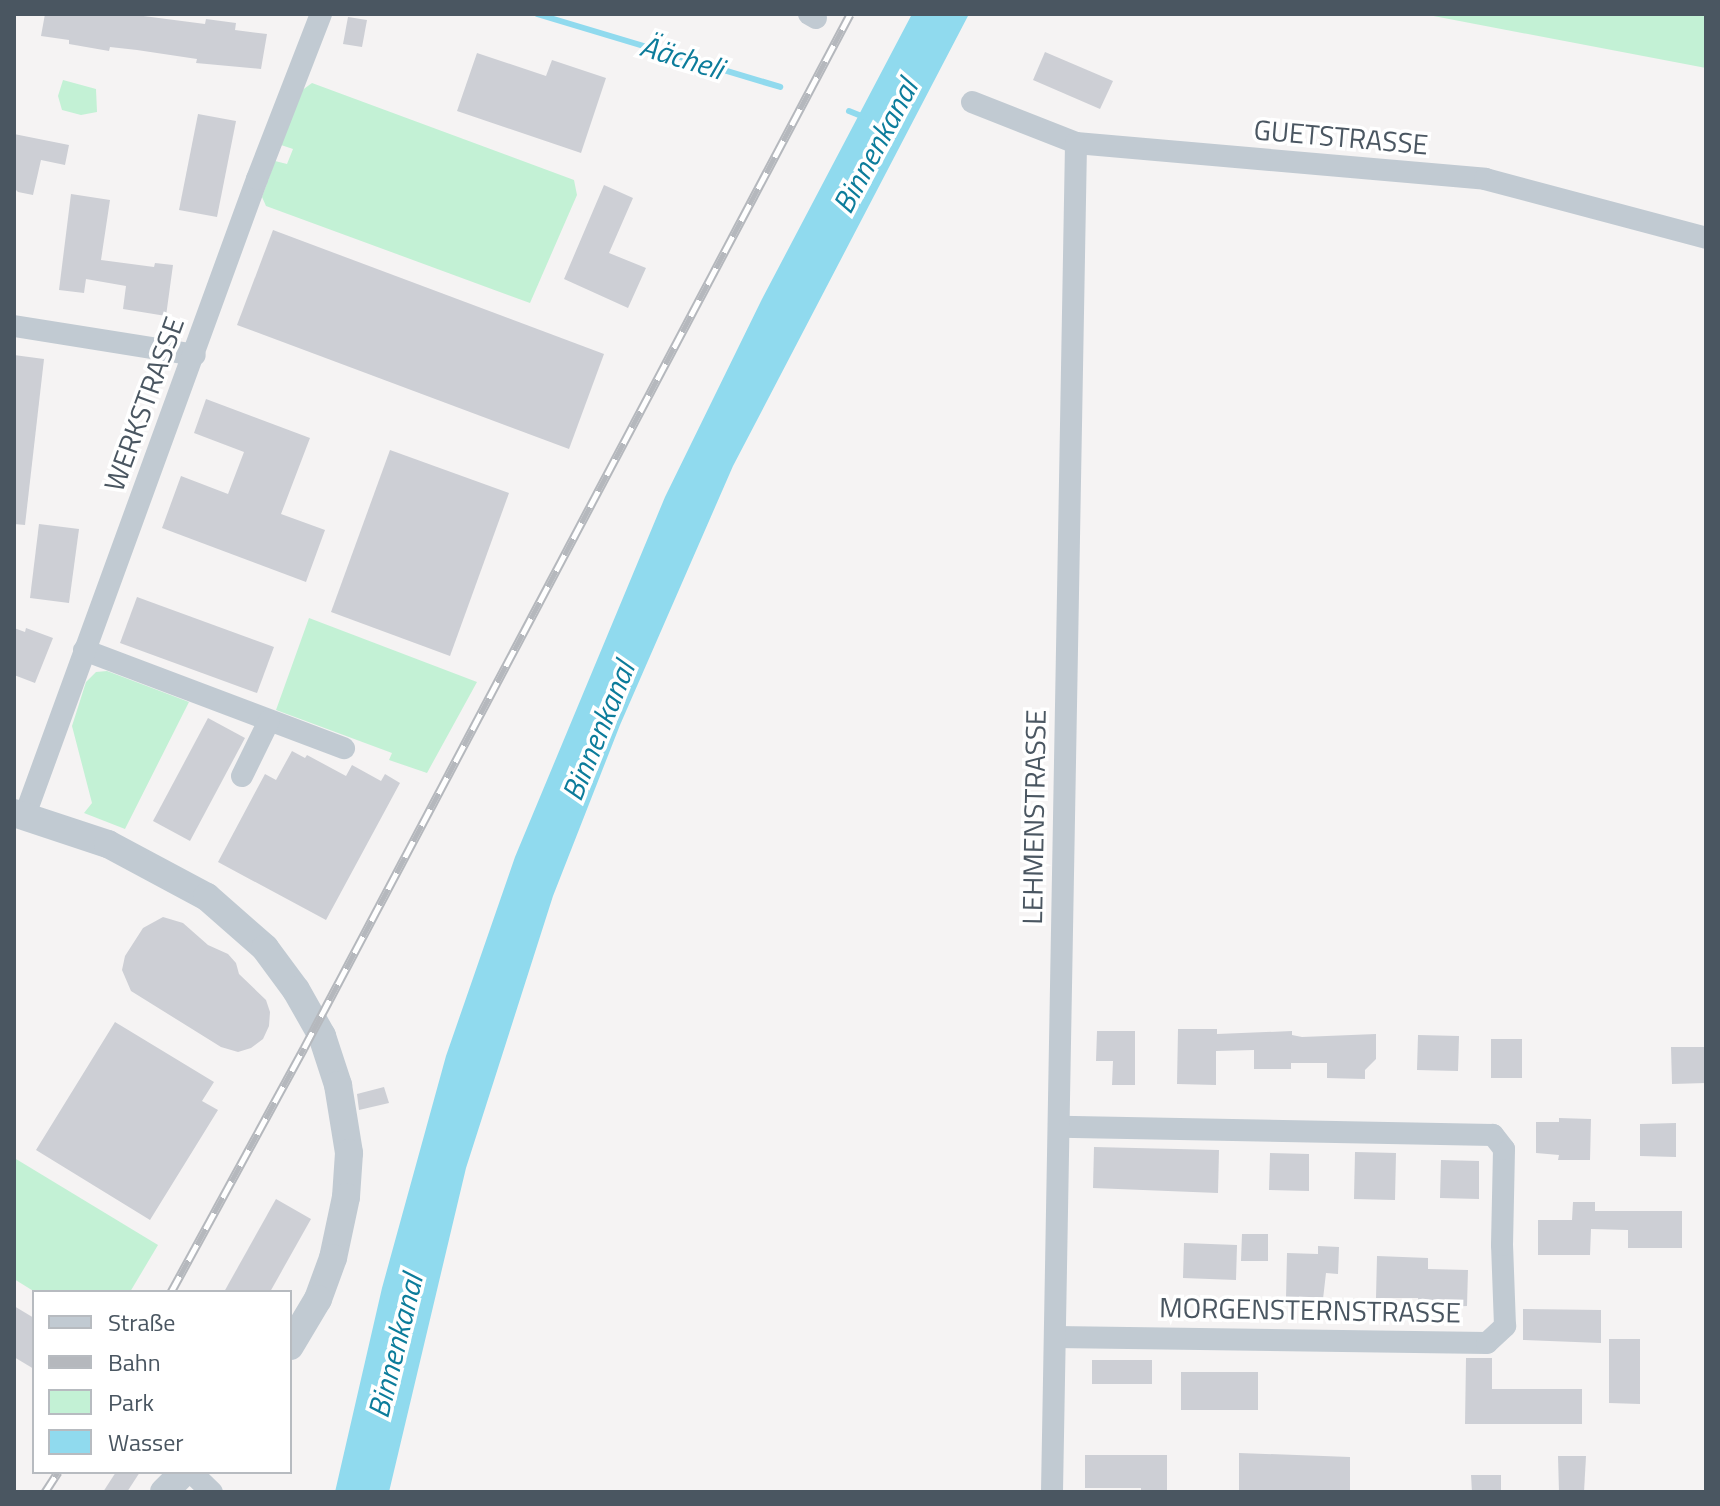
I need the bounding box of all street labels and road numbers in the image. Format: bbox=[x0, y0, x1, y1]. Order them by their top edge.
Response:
street label: GUETSTRASSE bbox=[1252, 113, 1430, 161]
street label: WERKSTRASSE bbox=[97, 312, 191, 496]
street label: LEHMENSTRASSE bbox=[1015, 709, 1053, 925]
street label: MORGENSTERNSTRASSE bbox=[1159, 1291, 1461, 1329]

